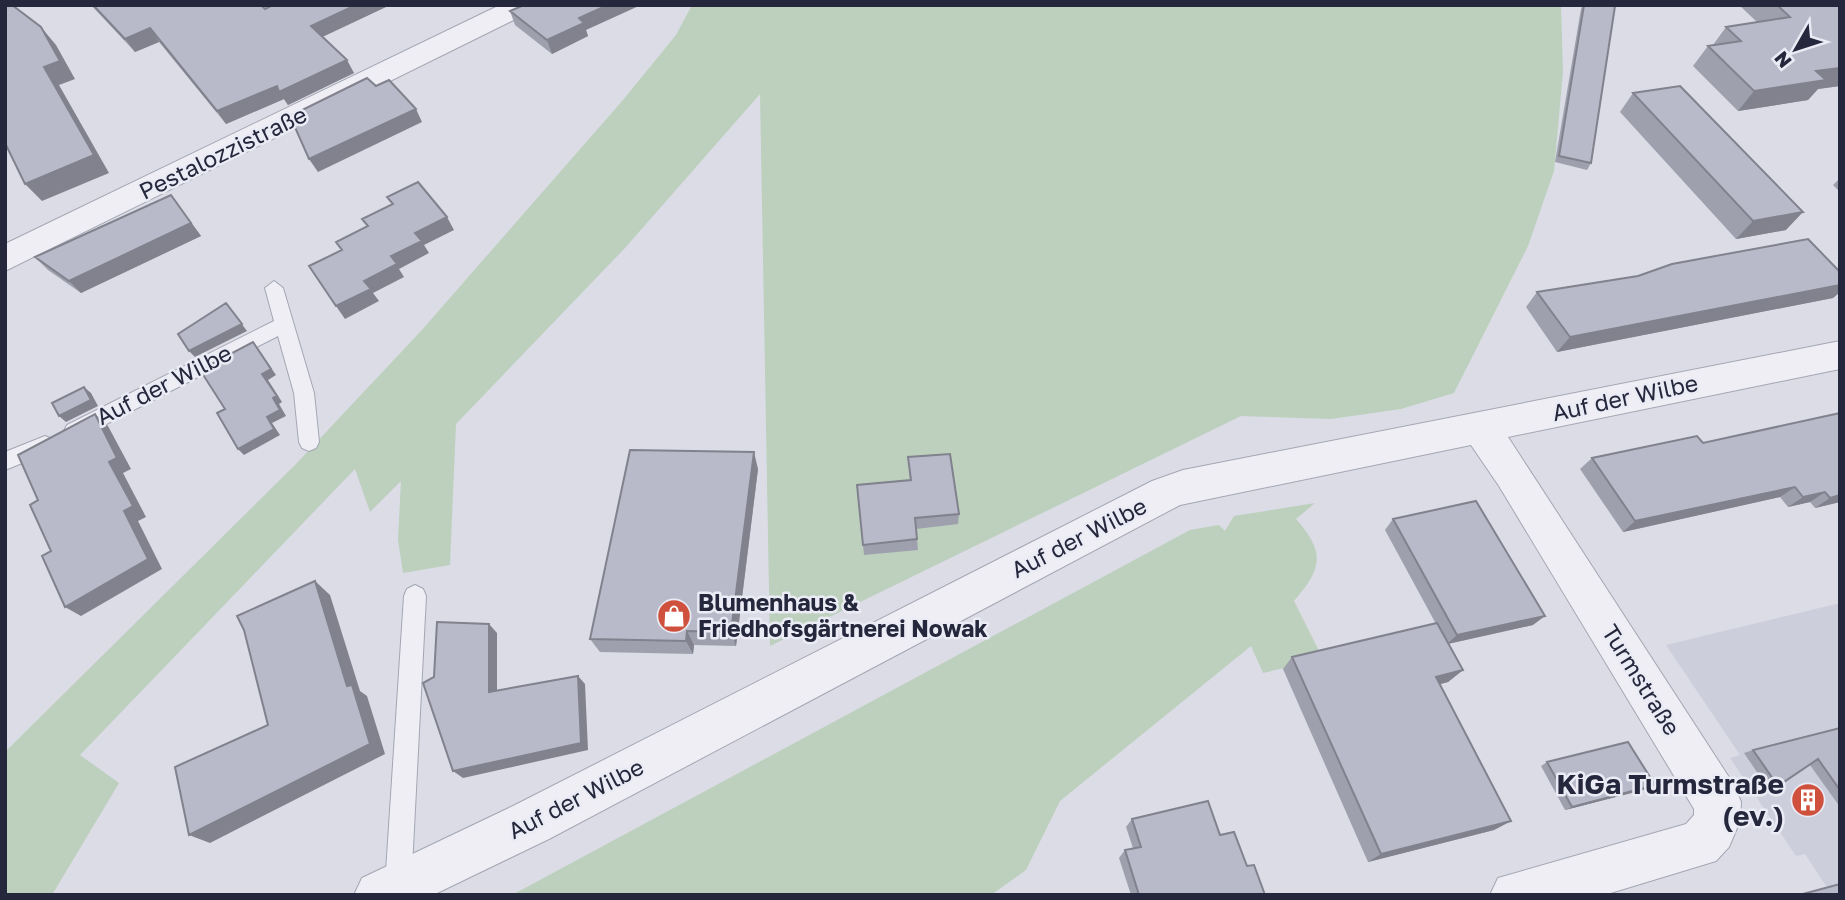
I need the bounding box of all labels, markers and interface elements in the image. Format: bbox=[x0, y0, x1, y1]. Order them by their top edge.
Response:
north arrow bbox=[1761, 14, 1831, 84]
text: N bbox=[1769, 47, 1796, 73]
street label: Pestalozzistraße bbox=[134, 99, 311, 205]
street label: Auf der Wilbe bbox=[91, 338, 236, 430]
street label: Auf der Wilbe bbox=[1549, 368, 1700, 426]
street label: Auf der Wilbe bbox=[1006, 491, 1151, 583]
place label: Blumenhaus & Friedhofsgärtnerei Nowak bbox=[698, 588, 988, 642]
shop icon: Blumenhaus & Friedhofsgärtnerei Nowak bbox=[655, 597, 693, 635]
street label: Turmstraße bbox=[1597, 619, 1687, 740]
street label: Auf der Wilbe bbox=[503, 752, 648, 844]
place label: KiGa Turmstraße (ev.) bbox=[1556, 767, 1784, 832]
building icon: KiGa Turmstraße (ev.) bbox=[1789, 781, 1827, 819]

